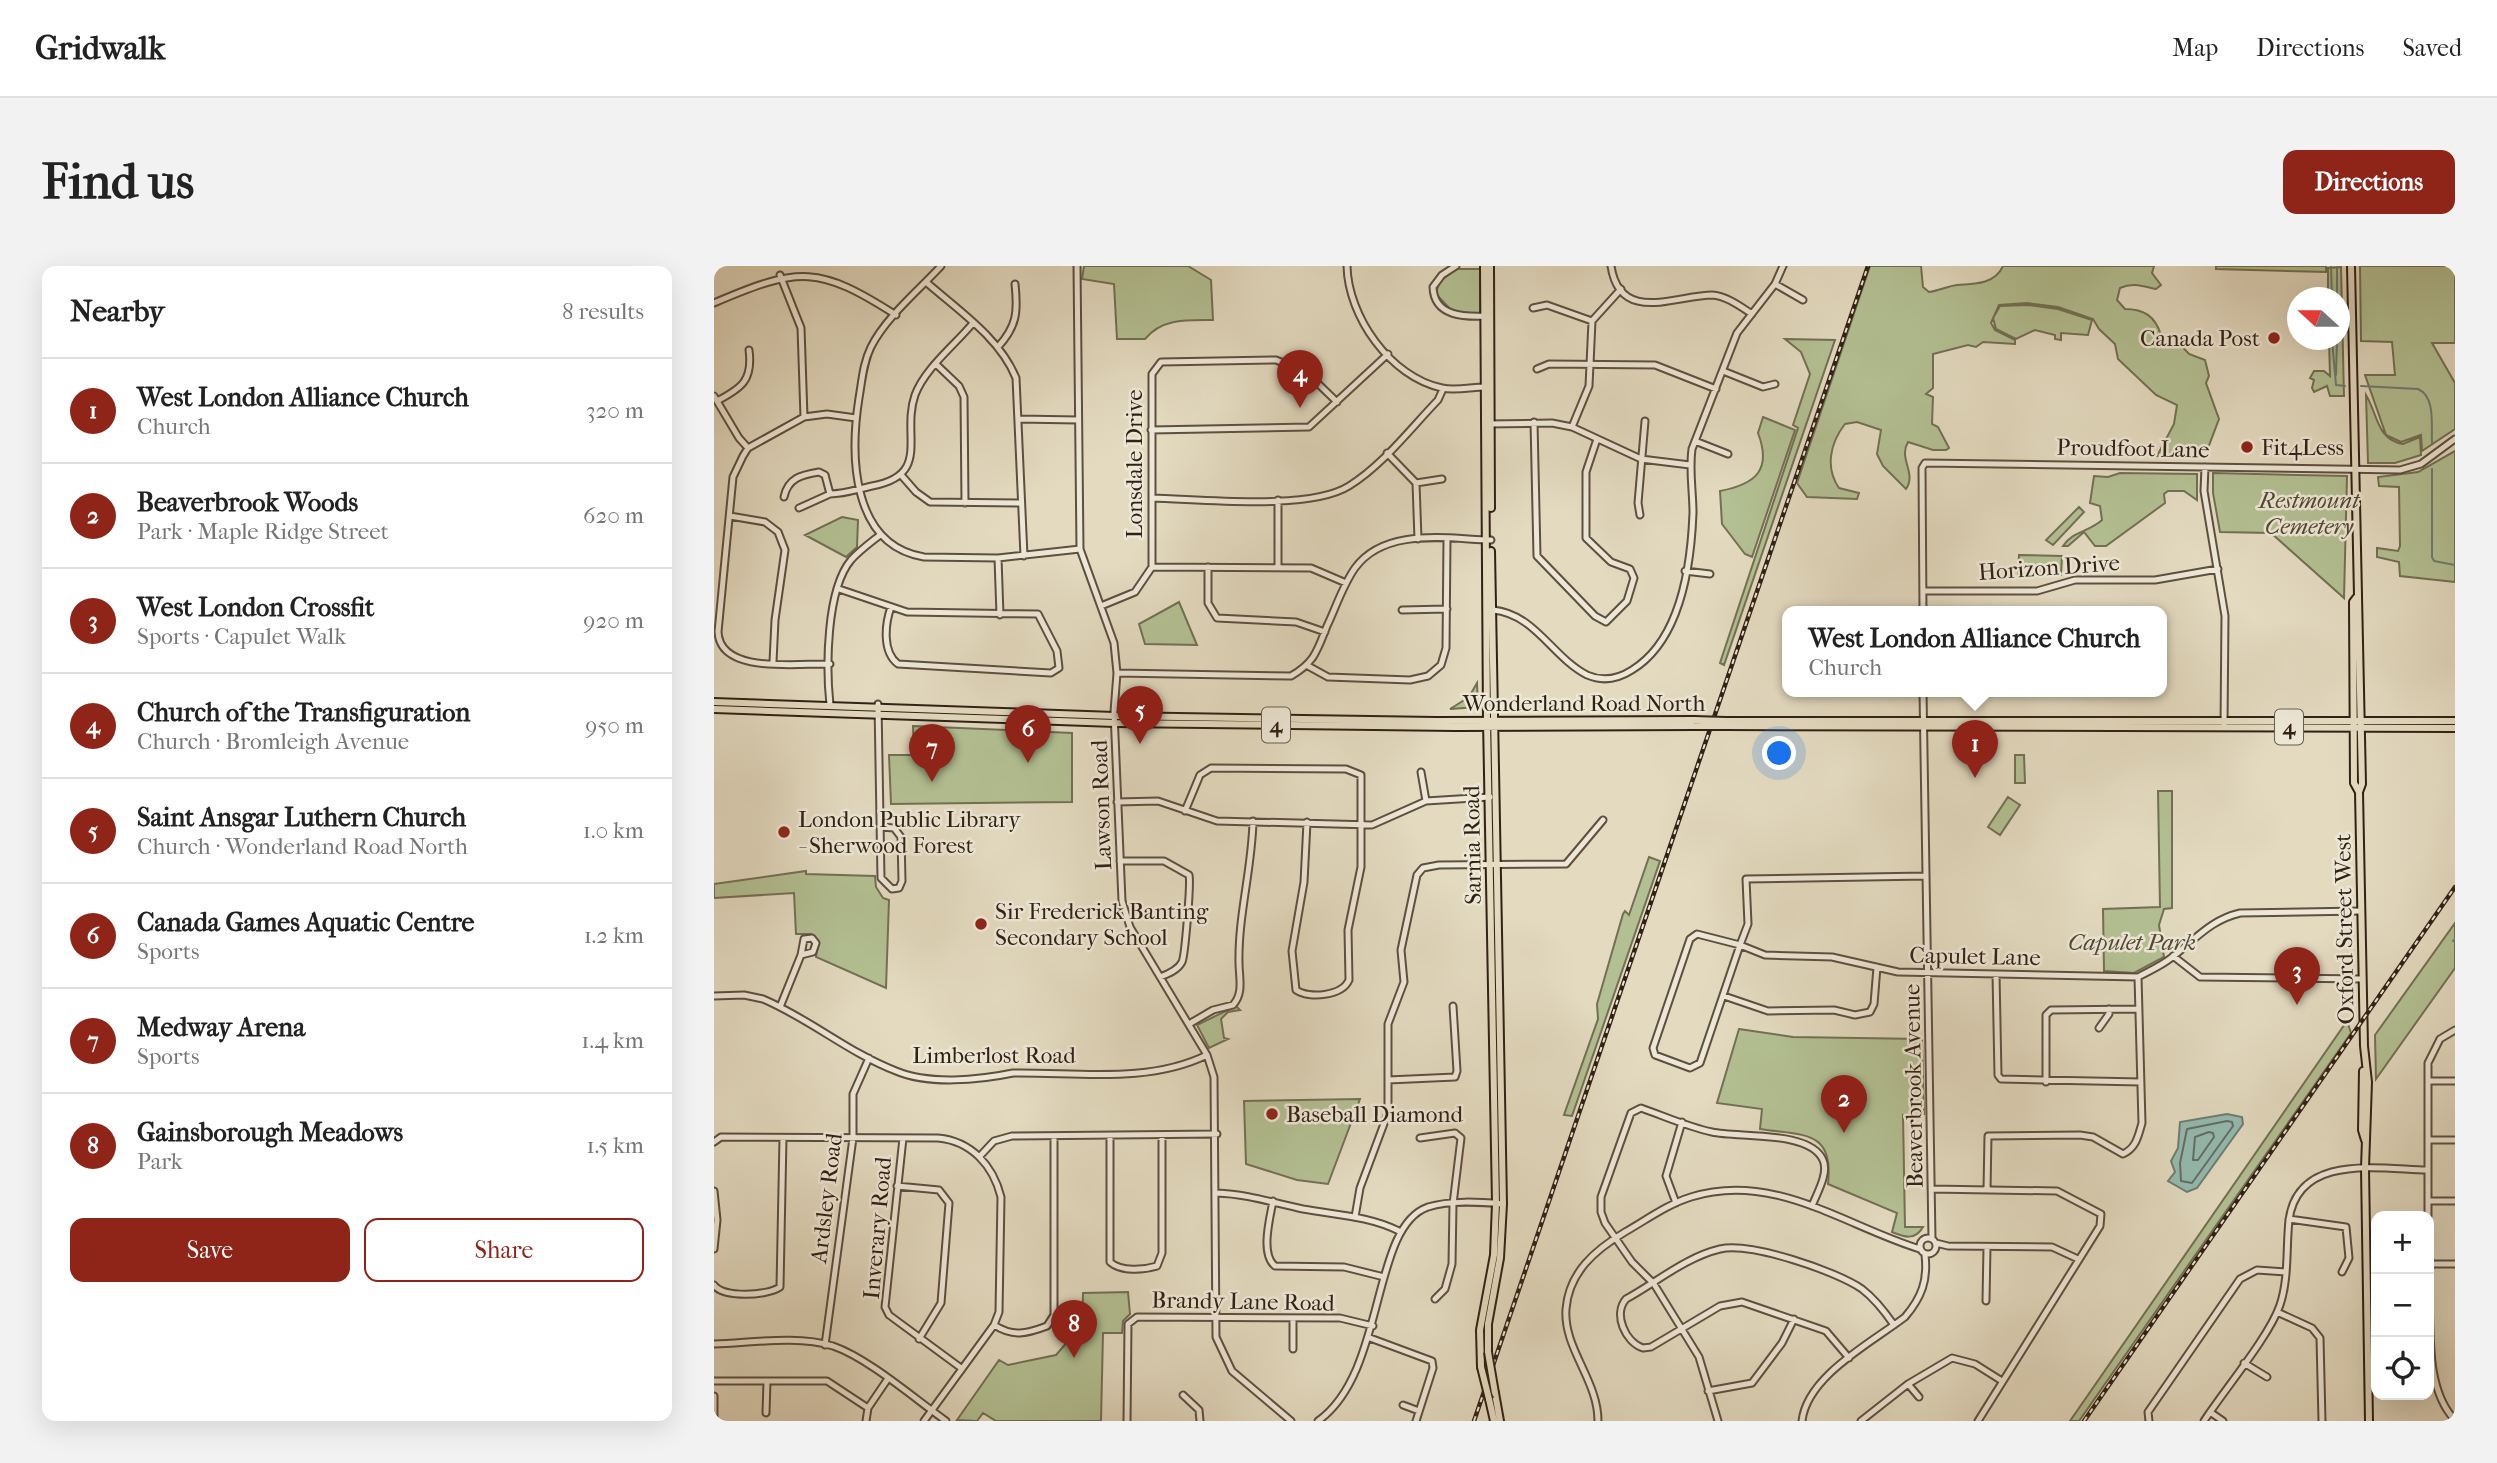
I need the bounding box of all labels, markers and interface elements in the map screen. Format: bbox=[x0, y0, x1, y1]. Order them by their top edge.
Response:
text: Gridwalk bbox=[35, 29, 165, 68]
text: Map bbox=[2172, 34, 2218, 62]
text: Directions bbox=[2256, 34, 2364, 62]
text: Saved bbox=[2402, 34, 2462, 62]
button: Directions bbox=[2283, 150, 2455, 214]
text: Find us bbox=[42, 153, 194, 211]
north arrow bbox=[2287, 287, 2350, 350]
text: Nearby bbox=[70, 294, 165, 329]
text: 8 results bbox=[562, 298, 644, 325]
place label: Canada Post bbox=[2140, 325, 2260, 352]
marker: Canada Post bbox=[2266, 330, 2282, 346]
pin: 4 bbox=[1277, 350, 1323, 408]
text: West London Alliance Church bbox=[137, 382, 469, 413]
street label: Lonsdale Drive bbox=[1121, 389, 1148, 539]
text: 1 bbox=[89, 397, 97, 424]
text: 320 m bbox=[586, 397, 644, 424]
text: Church bbox=[137, 413, 211, 440]
street label: Proudfoot Lane bbox=[2056, 434, 2210, 463]
place label: Fit4Less bbox=[2261, 434, 2344, 461]
marker: Fit4Less bbox=[2239, 439, 2255, 455]
text: Beaverbrook Woods bbox=[137, 487, 358, 518]
park label: Restmount Cemetery bbox=[2257, 487, 2361, 540]
text: 2 bbox=[87, 502, 99, 529]
text: 620 m bbox=[583, 502, 644, 529]
text: Park · Maple Ridge Street bbox=[137, 518, 389, 545]
street label: Horizon Drive bbox=[1977, 549, 2121, 586]
text: West London Crossfit bbox=[137, 592, 374, 623]
popup bbox=[1782, 606, 2167, 697]
text: 3 bbox=[88, 607, 98, 634]
text: 920 m bbox=[583, 607, 644, 634]
text: Sports · Capulet Walk bbox=[137, 623, 346, 650]
text: West London Alliance Church bbox=[1809, 623, 2140, 654]
text: Church bbox=[1809, 654, 1882, 681]
pin: 5 bbox=[1117, 686, 1163, 744]
street label: Wonderland Road North bbox=[1462, 690, 1705, 717]
text: Church of the Transfiguration bbox=[137, 697, 470, 728]
pin: 6 bbox=[1005, 705, 1051, 763]
road number: 4 bbox=[1262, 708, 1290, 742]
road number: 4 bbox=[2275, 710, 2303, 744]
text: 4 bbox=[86, 712, 100, 739]
text: 950 m bbox=[585, 712, 644, 739]
pin: 1 bbox=[1952, 720, 1998, 778]
pin: 7 bbox=[909, 724, 955, 782]
text: Church · Bromleigh Avenue bbox=[137, 728, 409, 755]
your location bbox=[1762, 736, 1796, 770]
street label: Lawson Road bbox=[1086, 739, 1117, 871]
street label: Sarnia Road bbox=[1458, 785, 1487, 905]
text: Saint Ansgar Luthern Church bbox=[137, 802, 466, 833]
place label: London Public Library - Sherwood Forest bbox=[798, 806, 1021, 859]
text: 5 bbox=[88, 817, 98, 844]
text: 1.0 km bbox=[583, 817, 644, 844]
marker: London Public Library - Sherwood Forest bbox=[776, 824, 792, 840]
text: Church · Wonderland Road North bbox=[137, 833, 468, 860]
street label: Oxford Street West bbox=[2329, 833, 2360, 1025]
place label: Sir Frederick Banting Secondary School bbox=[995, 898, 1209, 951]
text: Canada Games Aquatic Centre bbox=[137, 907, 474, 938]
marker: Sir Frederick Banting Secondary School bbox=[973, 916, 989, 932]
text: 6 bbox=[87, 922, 99, 949]
text: 1.2 km bbox=[584, 922, 644, 949]
park label: Capulet Park bbox=[2068, 929, 2196, 956]
text: Sports bbox=[137, 938, 199, 965]
street label: Capulet Lane bbox=[1909, 942, 2041, 971]
pin: 3 bbox=[2274, 947, 2320, 1005]
street label: Beaverbrook Avenue bbox=[1898, 984, 1929, 1188]
text: Medway Arena bbox=[137, 1012, 305, 1043]
text: 7 bbox=[87, 1027, 99, 1054]
text: 1.4 km bbox=[581, 1027, 644, 1054]
street label: Limberlost Road bbox=[912, 1042, 1076, 1069]
text: Sports bbox=[137, 1043, 199, 1070]
pin: 2 bbox=[1821, 1075, 1867, 1133]
place label: Baseball Diamond bbox=[1286, 1101, 1464, 1128]
marker: Baseball Diamond bbox=[1264, 1106, 1280, 1122]
text: Gainsborough Meadows bbox=[137, 1117, 403, 1148]
street label: Ardsley Road bbox=[805, 1131, 848, 1266]
text: 8 bbox=[87, 1132, 99, 1159]
text: 1.5 km bbox=[586, 1132, 644, 1159]
text: Park bbox=[137, 1148, 183, 1175]
street label: Inverary Road bbox=[858, 1155, 897, 1300]
map controls bbox=[2371, 1211, 2434, 1400]
button: + bbox=[2371, 1211, 2434, 1274]
button: Save bbox=[70, 1218, 350, 1282]
button: Share bbox=[364, 1218, 644, 1282]
button: − bbox=[2371, 1274, 2434, 1337]
street label: Brandy Lane Road bbox=[1151, 1286, 1335, 1317]
pin: 8 bbox=[1051, 1300, 1097, 1358]
button: locate bbox=[2371, 1337, 2434, 1400]

